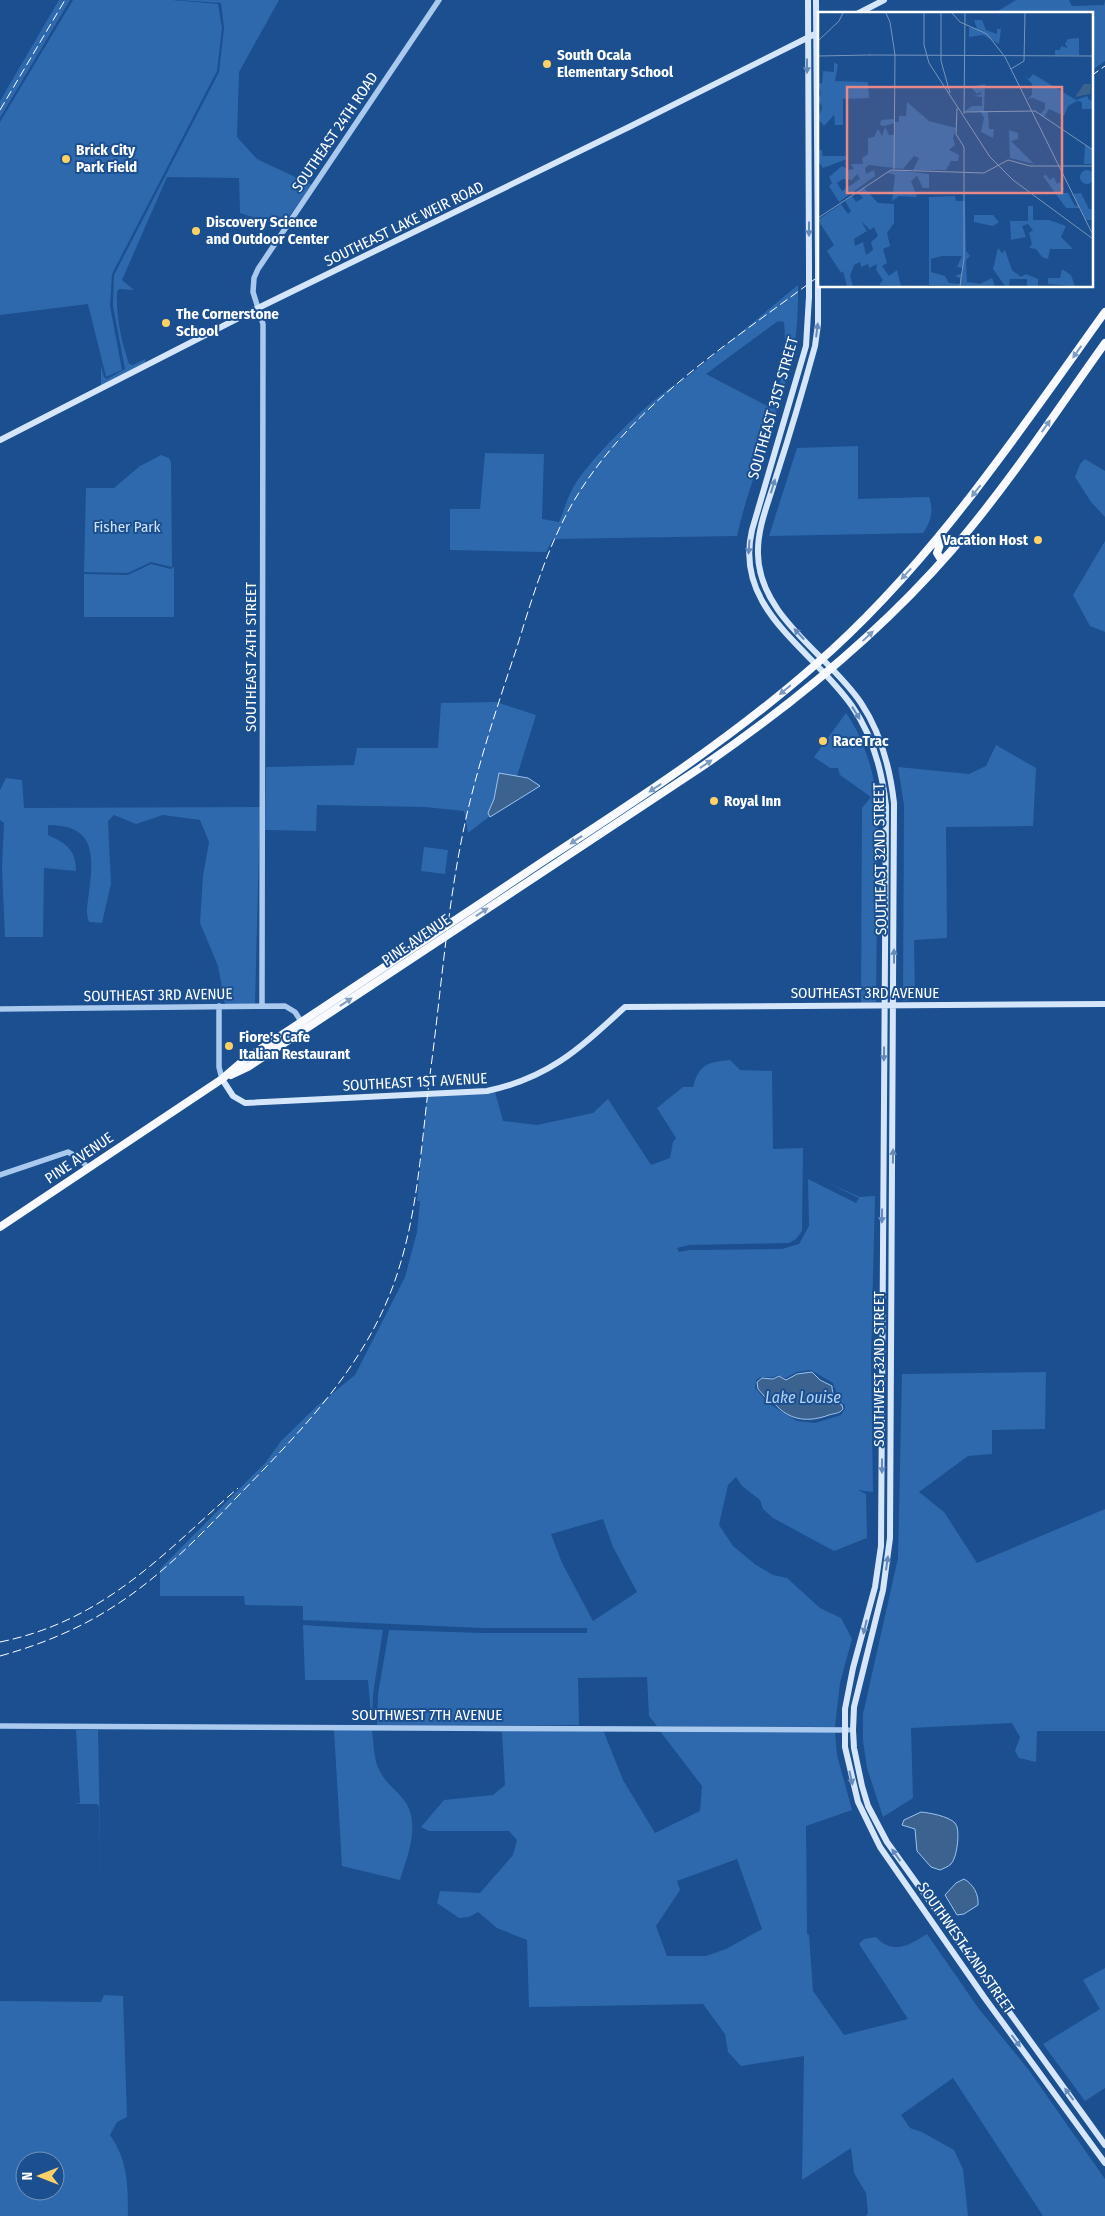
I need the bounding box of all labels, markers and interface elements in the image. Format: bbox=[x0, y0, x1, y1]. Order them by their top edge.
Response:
inset map bbox=[818, 12, 1092, 288]
place label: South Ocala Elementary School bbox=[557, 46, 674, 81]
marker: South Ocala Elementary School bbox=[541, 58, 553, 70]
one-way arrow bbox=[803, 58, 811, 74]
street label: SOUTHEAST 24TH ROAD bbox=[288, 69, 382, 195]
place label: Brick City Park Field bbox=[76, 141, 137, 176]
marker: Brick City Park Field bbox=[60, 153, 72, 165]
street label: SOUTHEAST LAKE WEIR ROAD bbox=[321, 178, 487, 270]
place label: Discovery Science and Outdoor Center bbox=[206, 213, 329, 248]
one-way arrow bbox=[805, 221, 813, 237]
marker: Discovery Science and Outdoor Center bbox=[190, 225, 202, 237]
place label: The Cornerstone School bbox=[176, 305, 279, 340]
marker: The Cornerstone School bbox=[160, 317, 172, 329]
one-way arrow bbox=[813, 322, 821, 338]
street label: SOUTHEAST 31ST STREET bbox=[744, 335, 802, 481]
one-way arrow bbox=[1072, 345, 1082, 359]
one-way arrow bbox=[1041, 419, 1051, 432]
one-way arrow bbox=[770, 479, 778, 494]
one-way arrow bbox=[971, 484, 982, 497]
park label: Fisher Park bbox=[94, 518, 161, 536]
place label: Vacation Host bbox=[941, 531, 1029, 549]
marker: Vacation Host bbox=[1032, 534, 1044, 546]
one-way arrow bbox=[745, 539, 753, 555]
one-way arrow bbox=[900, 568, 912, 580]
street label: SOUTHEAST 24TH STREET bbox=[242, 582, 260, 732]
one-way arrow bbox=[793, 628, 805, 640]
one-way arrow bbox=[862, 630, 874, 642]
one-way arrow bbox=[779, 685, 792, 696]
one-way arrow bbox=[852, 706, 861, 719]
place label: RaceTrac bbox=[833, 732, 889, 750]
marker: RaceTrac bbox=[817, 735, 829, 747]
one-way arrow bbox=[700, 759, 713, 769]
one-way arrow bbox=[649, 783, 662, 792]
street label: SOUTHEAST 32ND STREET bbox=[870, 783, 890, 935]
place label: Royal Inn bbox=[724, 792, 781, 810]
marker: Royal Inn bbox=[708, 795, 720, 807]
one-way arrow bbox=[570, 835, 583, 845]
one-way arrow bbox=[475, 907, 488, 917]
street label: PINE AVENUE bbox=[378, 911, 454, 969]
one-way arrow bbox=[890, 948, 898, 964]
street label: SOUTHEAST 3RD AVENUE bbox=[791, 984, 939, 1002]
street label: SOUTHEAST 3RD AVENUE bbox=[83, 985, 233, 1005]
one-way arrow bbox=[340, 997, 353, 1007]
place label: Fiore's Cafe Italian Restaurant bbox=[239, 1028, 351, 1063]
marker: Fiore's Cafe Italian Restaurant bbox=[223, 1040, 235, 1052]
one-way arrow bbox=[880, 1046, 888, 1062]
street label: SOUTHEAST 1ST AVENUE bbox=[342, 1069, 488, 1095]
street label: PINE AVENUE bbox=[41, 1129, 117, 1187]
one-way arrow bbox=[889, 1147, 897, 1163]
one-way arrow bbox=[878, 1209, 886, 1225]
street label: SOUTHWEST 32ND STREET bbox=[870, 1291, 888, 1447]
water label: Lake Louise bbox=[765, 1388, 841, 1407]
one-way arrow bbox=[878, 1459, 886, 1475]
one-way arrow bbox=[883, 1554, 891, 1570]
one-way arrow bbox=[861, 1620, 869, 1635]
street label: SOUTHWEST 7TH AVENUE bbox=[352, 1706, 502, 1724]
one-way arrow bbox=[847, 1770, 855, 1785]
one-way arrow bbox=[891, 1848, 901, 1862]
street label: SOUTHWEST 42ND STREET bbox=[914, 1879, 1018, 2017]
one-way arrow bbox=[1011, 2034, 1021, 2048]
one-way arrow bbox=[1063, 2088, 1074, 2101]
north arrow bbox=[15, 2151, 65, 2201]
text: N bbox=[19, 2172, 36, 2180]

